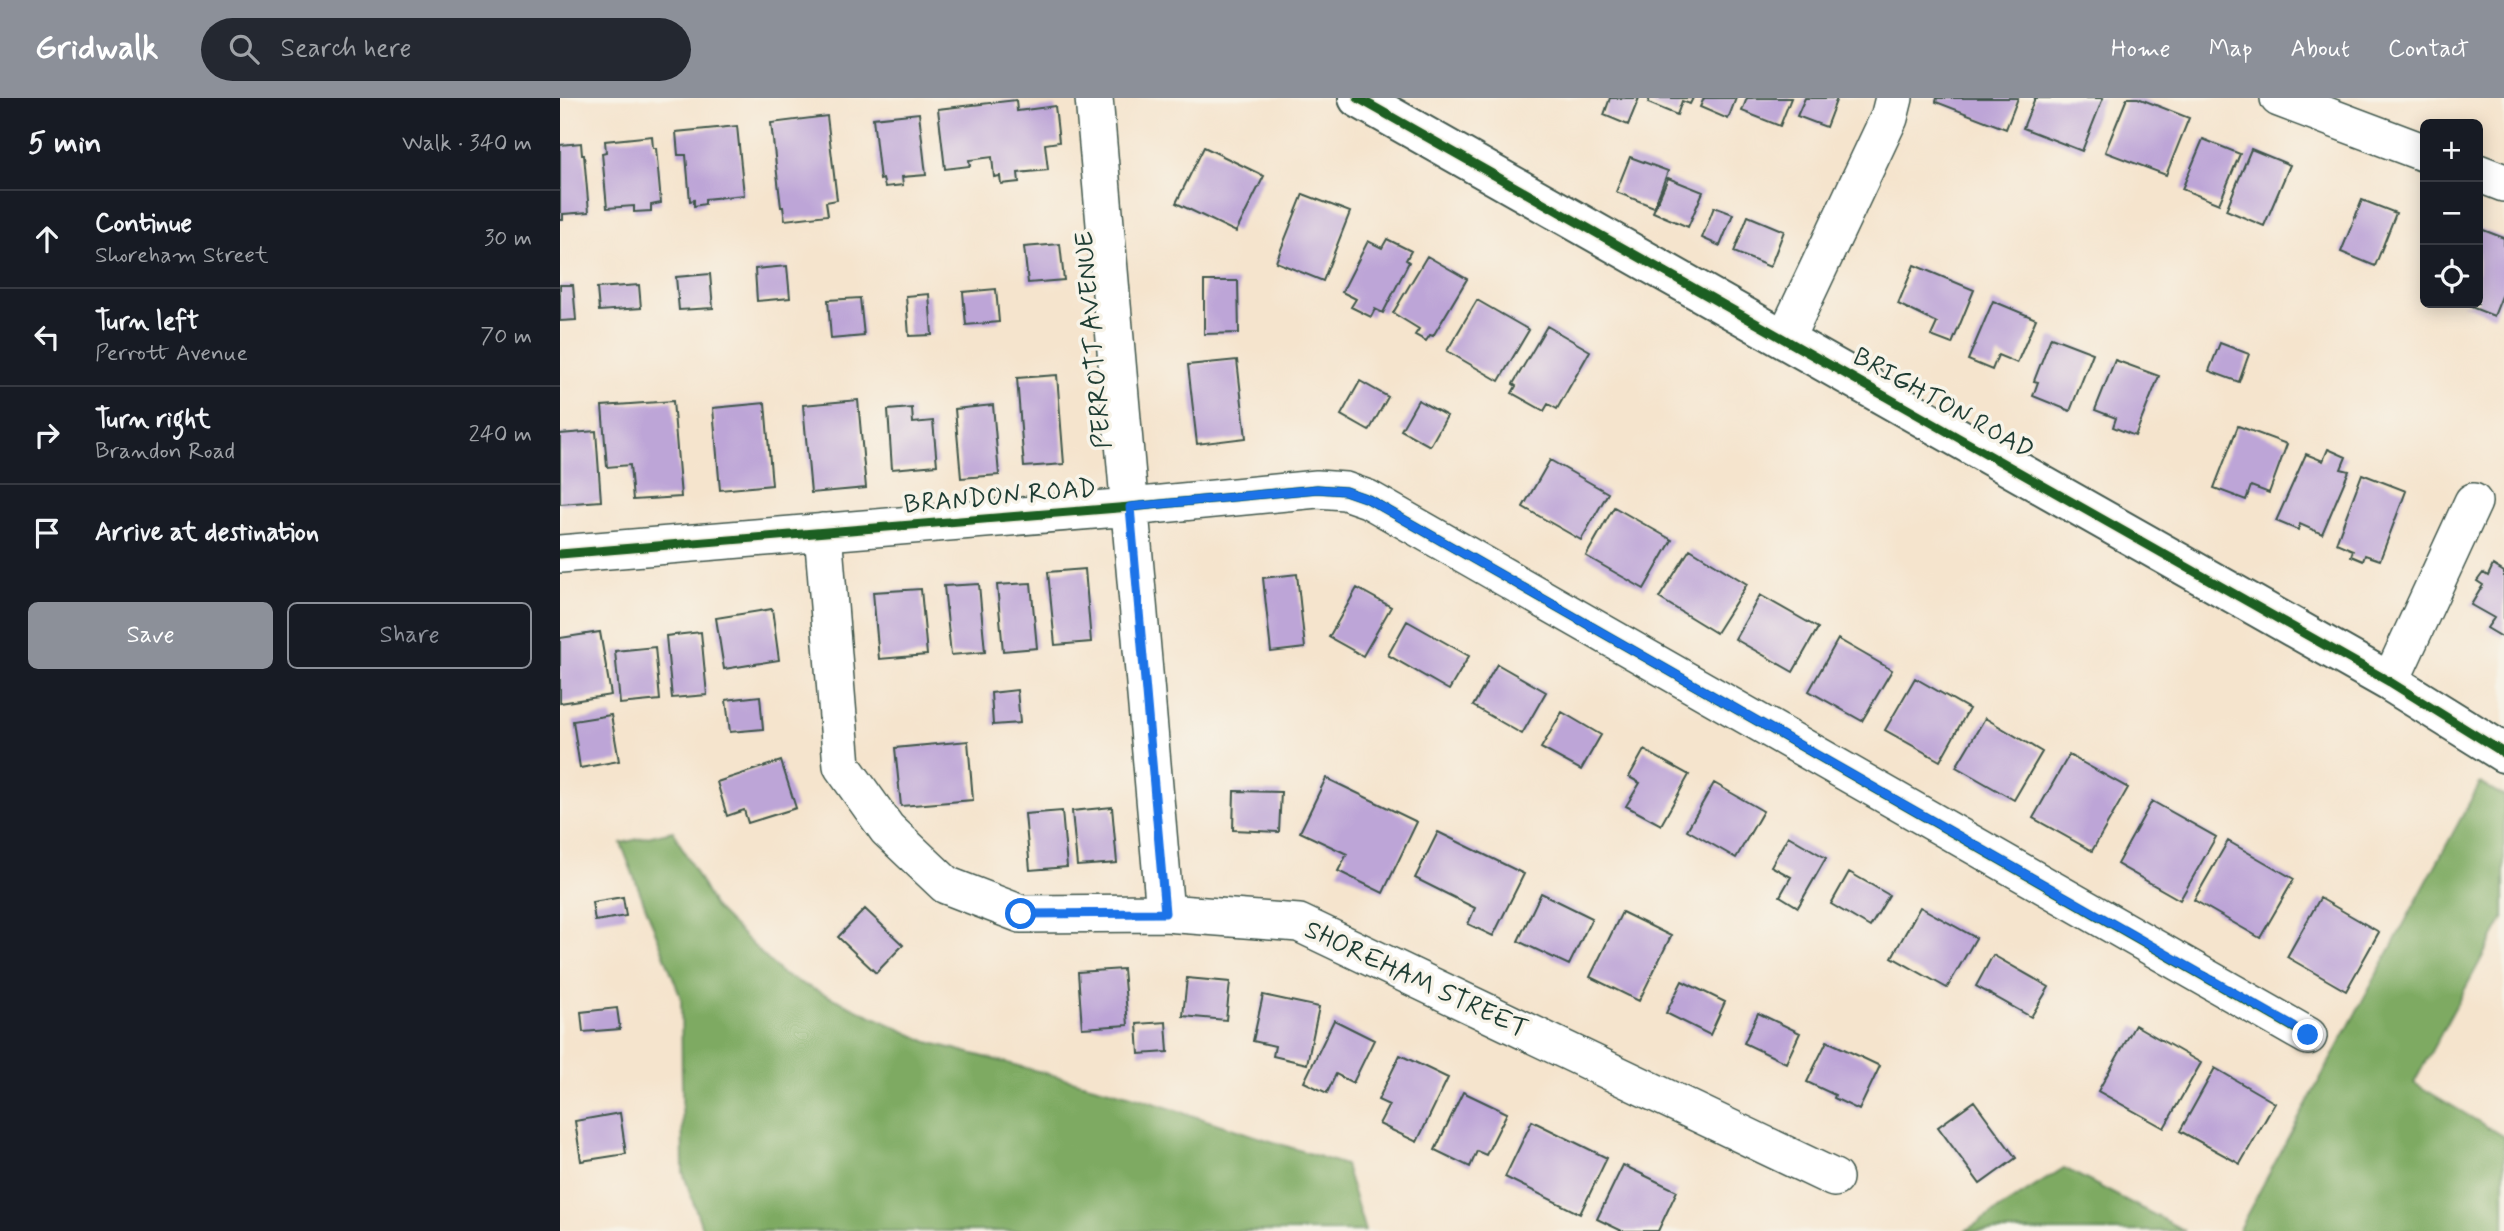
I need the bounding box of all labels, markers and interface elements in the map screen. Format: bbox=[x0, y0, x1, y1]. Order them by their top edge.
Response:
search box bbox=[201, 18, 691, 81]
text: Gridwalk bbox=[35, 27, 159, 71]
icon: search bbox=[225, 30, 263, 68]
text: Search here bbox=[281, 32, 411, 66]
text: Home bbox=[2111, 34, 2171, 65]
text: Map bbox=[2209, 34, 2253, 65]
text: About bbox=[2291, 34, 2350, 65]
text: Contact bbox=[2388, 34, 2469, 65]
map controls bbox=[2420, 119, 2483, 308]
button: + bbox=[2420, 119, 2483, 182]
text: 5 min bbox=[28, 124, 102, 163]
text: Walk · 340 m bbox=[402, 129, 532, 159]
button: − bbox=[2420, 182, 2483, 245]
text: Continue bbox=[95, 207, 192, 241]
icon: ahead bbox=[28, 220, 66, 258]
text: 30 m bbox=[484, 224, 532, 254]
street label: PERROTT AVENUE bbox=[1068, 230, 1120, 450]
text: Shoreham Street bbox=[95, 241, 269, 271]
button: locate bbox=[2420, 245, 2483, 308]
text: Turn left bbox=[95, 305, 199, 339]
icon: left bbox=[28, 318, 66, 356]
text: 70 m bbox=[480, 322, 532, 352]
text: Perrott Avenue bbox=[95, 339, 248, 369]
street label: BRIGHTON ROAD bbox=[1846, 340, 2040, 468]
text: Turn right bbox=[95, 403, 211, 437]
icon: right bbox=[28, 416, 66, 454]
text: 240 m bbox=[468, 420, 532, 450]
text: Brandon Road bbox=[95, 437, 235, 467]
street label: BRANDON ROAD bbox=[902, 472, 1098, 522]
icon: arrive bbox=[28, 514, 66, 552]
text: Arrive at destination bbox=[95, 516, 319, 550]
button: Save bbox=[28, 602, 273, 669]
button: Share bbox=[287, 602, 532, 669]
route start bbox=[1005, 898, 1036, 929]
street label: SHOREHAM STREET bbox=[1299, 913, 1533, 1047]
route end bbox=[2292, 1019, 2323, 1050]

